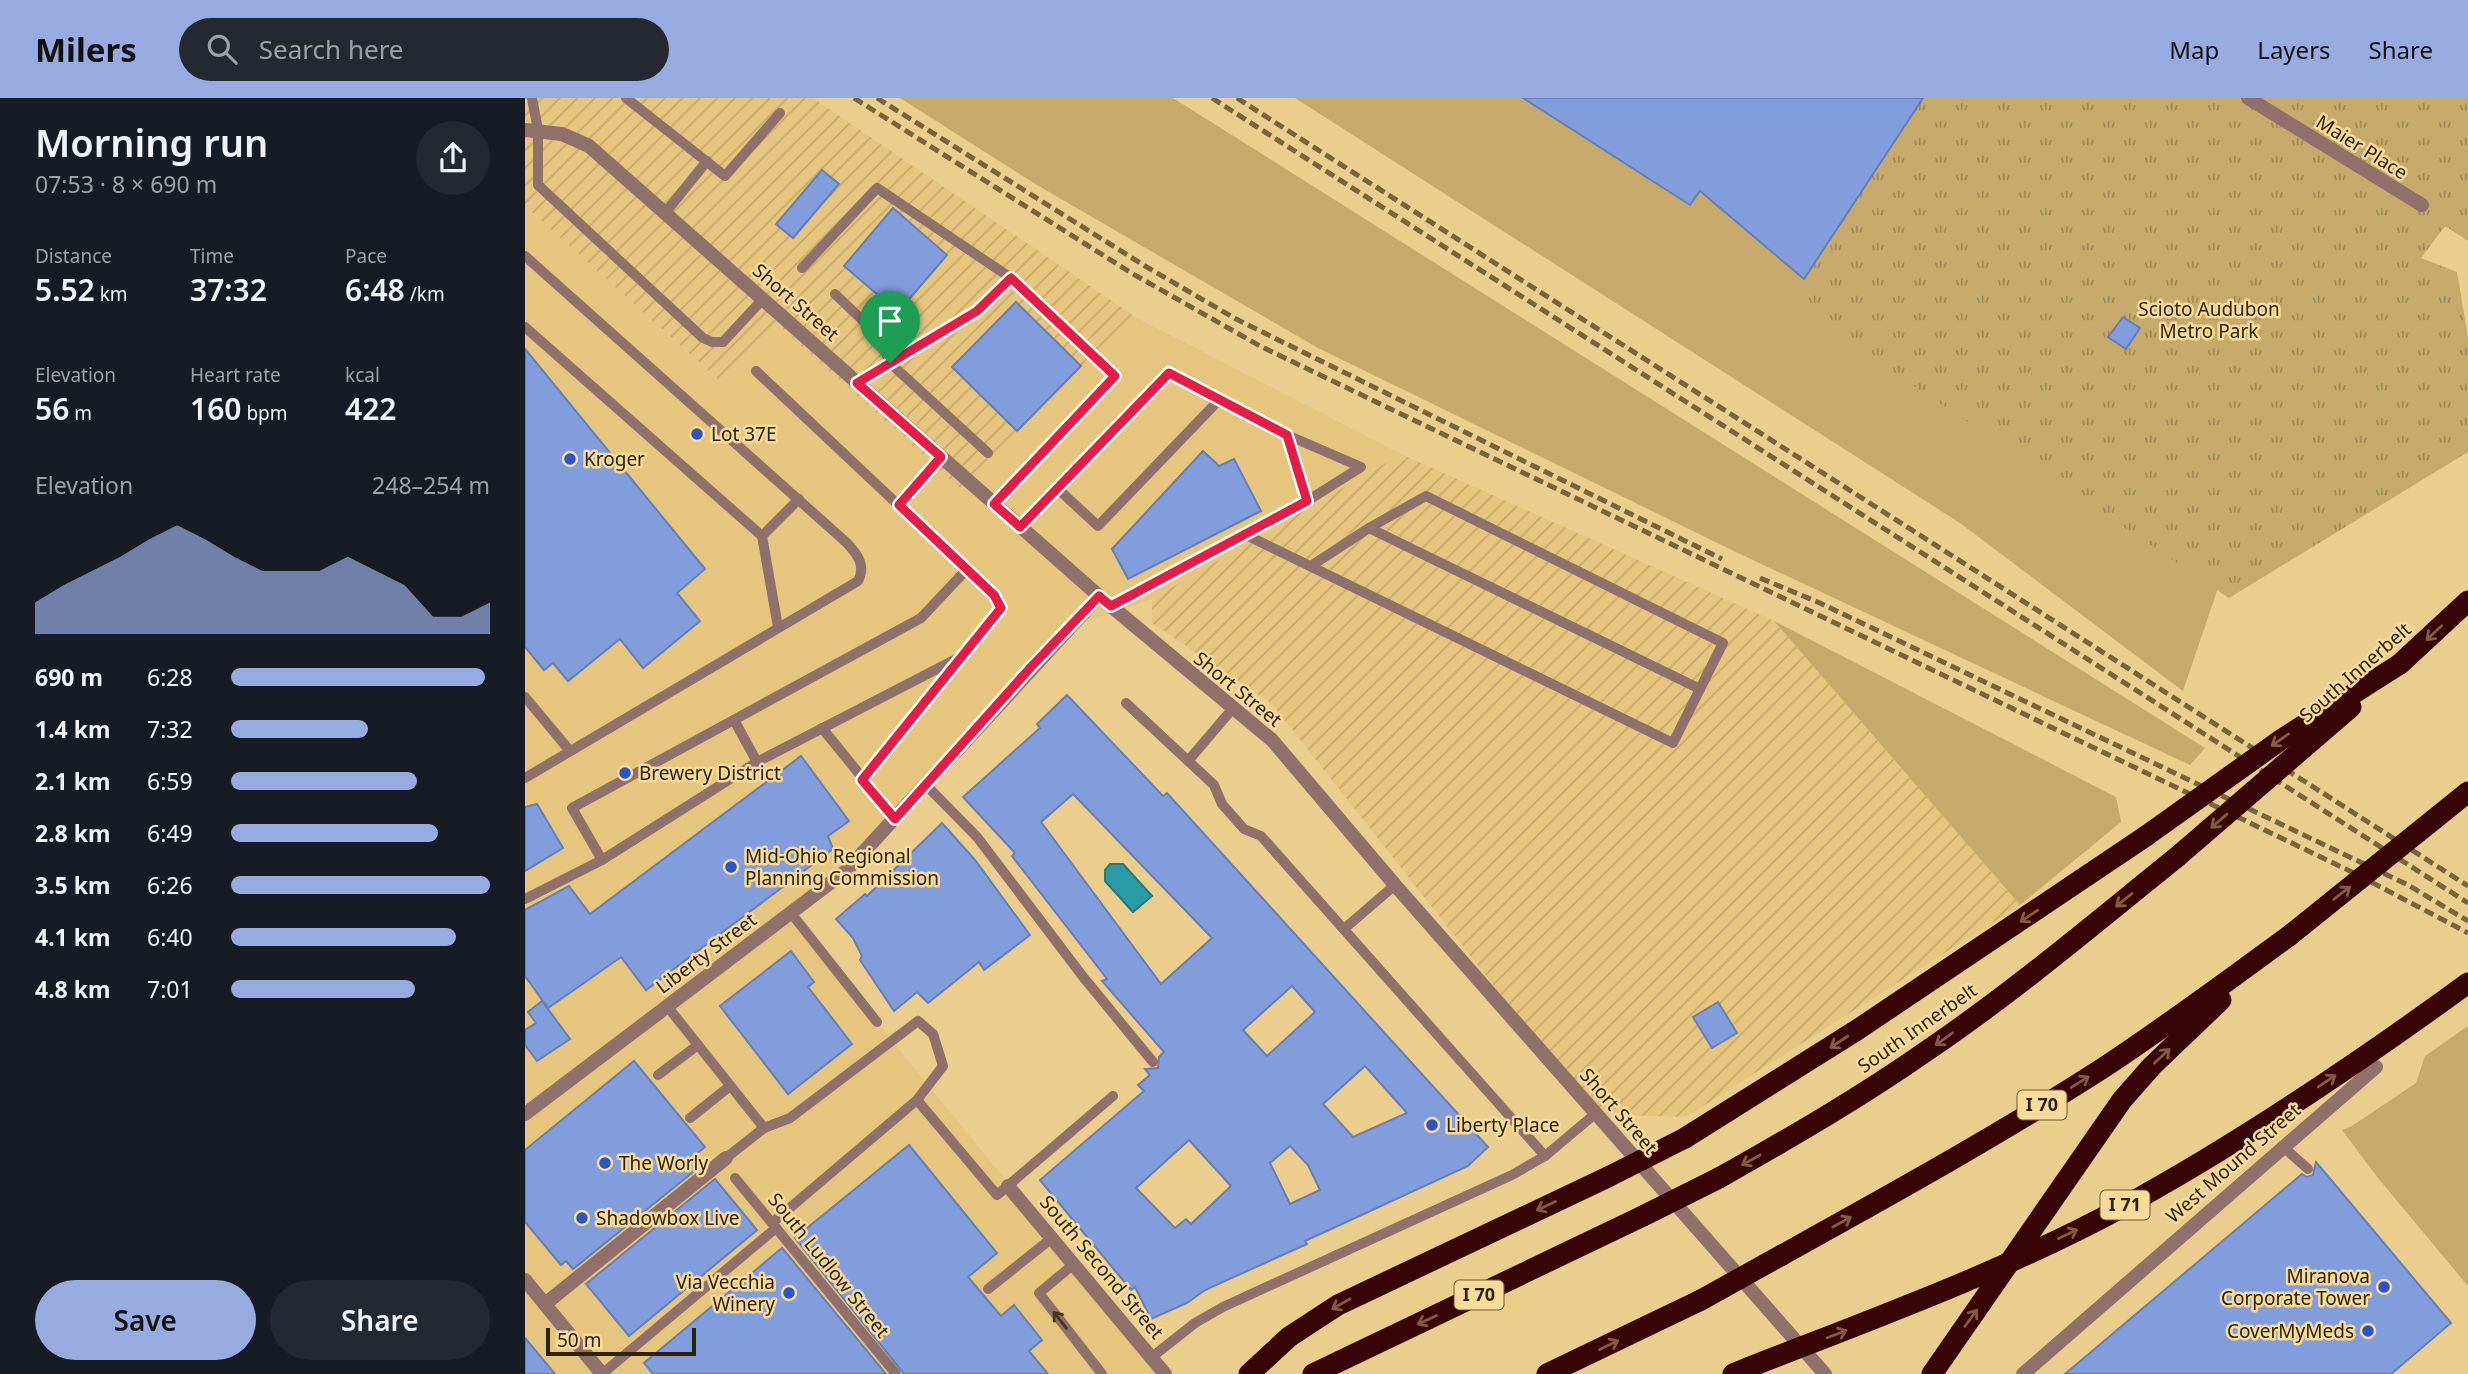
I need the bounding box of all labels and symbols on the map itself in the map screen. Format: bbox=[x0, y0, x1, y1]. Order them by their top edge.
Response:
street label: Maier Place bbox=[2311, 109, 2413, 185]
street label: Short Street bbox=[747, 257, 845, 347]
pin bbox=[860, 291, 920, 363]
park label: Scioto Audubon Metro Park bbox=[2138, 296, 2280, 344]
place label: Lot 37E bbox=[711, 421, 777, 447]
marker: Lot 37E bbox=[689, 426, 705, 442]
place label: Kroger bbox=[584, 446, 645, 472]
marker: Kroger bbox=[562, 451, 578, 467]
street label: South Innerbelt bbox=[2294, 616, 2416, 728]
one-way arrow bbox=[2426, 624, 2443, 641]
street label: Short Street bbox=[1188, 645, 1288, 733]
one-way arrow bbox=[2271, 733, 2290, 747]
place label: Brewery District bbox=[639, 760, 781, 786]
marker: Brewery District bbox=[617, 765, 633, 781]
one-way arrow bbox=[2210, 813, 2228, 829]
place label: Mid-Ohio Regional Planning Commission bbox=[745, 843, 939, 891]
marker: Mid-Ohio Regional Planning Commission bbox=[723, 859, 739, 875]
one-way arrow bbox=[2332, 886, 2351, 901]
one-way arrow bbox=[2115, 892, 2133, 908]
street label: Liberty Street bbox=[650, 907, 762, 999]
one-way arrow bbox=[2019, 909, 2039, 923]
street label: South Innerbelt bbox=[1852, 977, 1982, 1079]
one-way arrow bbox=[1935, 1032, 1954, 1046]
one-way arrow bbox=[1830, 1035, 1849, 1049]
one-way arrow bbox=[2153, 1047, 2170, 1064]
street label: Short Street bbox=[1574, 1062, 1664, 1160]
one-way arrow bbox=[2070, 1074, 2090, 1088]
one-way arrow bbox=[2317, 1074, 2336, 1088]
road number: I 70 bbox=[2017, 1090, 2067, 1120]
street label: West Mound Street bbox=[2160, 1097, 2306, 1229]
place label: Liberty Place bbox=[1446, 1112, 1560, 1138]
marker: Liberty Place bbox=[1424, 1117, 1440, 1133]
place label: The Worly bbox=[619, 1150, 708, 1176]
one-way arrow bbox=[1742, 1153, 1762, 1167]
marker: The Worly bbox=[597, 1155, 613, 1171]
street label: South Ludlow Street bbox=[762, 1187, 896, 1343]
street label: South Second Street bbox=[1034, 1190, 1170, 1345]
road number: I 71 bbox=[2101, 1190, 2149, 1220]
one-way arrow bbox=[1536, 1200, 1557, 1213]
place label: Shadowbox Live bbox=[596, 1205, 740, 1231]
marker: Shadowbox Live bbox=[574, 1210, 590, 1226]
one-way arrow bbox=[1831, 1215, 1852, 1228]
one-way arrow bbox=[2057, 1226, 2078, 1240]
place label: Miranova Corporate Tower bbox=[2221, 1263, 2370, 1311]
place label: Via Vecchia Winery bbox=[676, 1269, 775, 1317]
marker: Miranova Corporate Tower bbox=[2376, 1279, 2392, 1295]
road number: I 70 bbox=[1455, 1280, 1503, 1310]
marker: Via Vecchia Winery bbox=[781, 1285, 797, 1301]
one-way arrow bbox=[1331, 1298, 1352, 1311]
one-way arrow bbox=[1964, 1310, 1979, 1328]
one-way arrow bbox=[1052, 1312, 1068, 1330]
one-way arrow bbox=[1417, 1314, 1439, 1327]
place label: CoverMyMeds bbox=[2227, 1318, 2354, 1344]
marker: CoverMyMeds bbox=[2360, 1323, 2376, 1339]
scale bar bbox=[546, 1325, 697, 1357]
one-way arrow bbox=[1825, 1326, 1847, 1339]
one-way arrow bbox=[1598, 1338, 1619, 1351]

